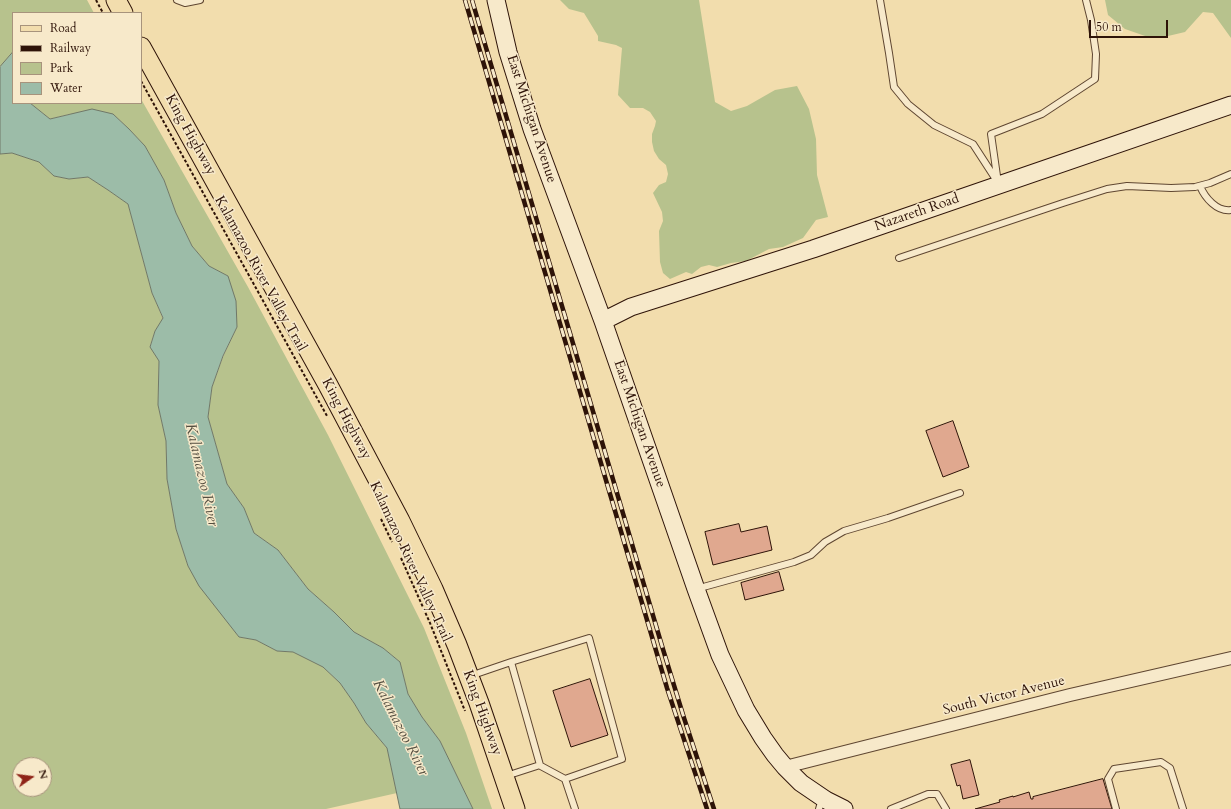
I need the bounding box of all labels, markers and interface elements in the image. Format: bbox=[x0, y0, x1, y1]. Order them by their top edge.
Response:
legend bbox=[12, 12, 142, 104]
scale bar bbox=[1091, 12, 1170, 38]
text: 50 m bbox=[1096, 19, 1122, 35]
text: Road bbox=[50, 20, 76, 36]
text: Railway bbox=[50, 40, 91, 56]
street label: East Michigan Avenue bbox=[502, 53, 560, 185]
text: Park bbox=[50, 60, 73, 76]
text: Water bbox=[50, 80, 82, 96]
street label: King Highway bbox=[161, 92, 219, 178]
street label: Nazareth Road bbox=[872, 191, 962, 235]
street label: Kalamazoo River Valley Trail bbox=[210, 193, 310, 355]
street label: East Michigan Avenue bbox=[609, 358, 669, 490]
street label: King Highway bbox=[318, 375, 374, 463]
water label: Kalamazoo River bbox=[180, 422, 222, 528]
street label: Kalamazoo River Valley Trail bbox=[365, 479, 455, 645]
street label: King Highway bbox=[459, 668, 505, 758]
street label: South Victor Avenue bbox=[941, 673, 1067, 719]
water label: Kalamazoo River bbox=[368, 677, 432, 779]
north arrow bbox=[12, 757, 52, 797]
text: N bbox=[35, 768, 52, 781]

